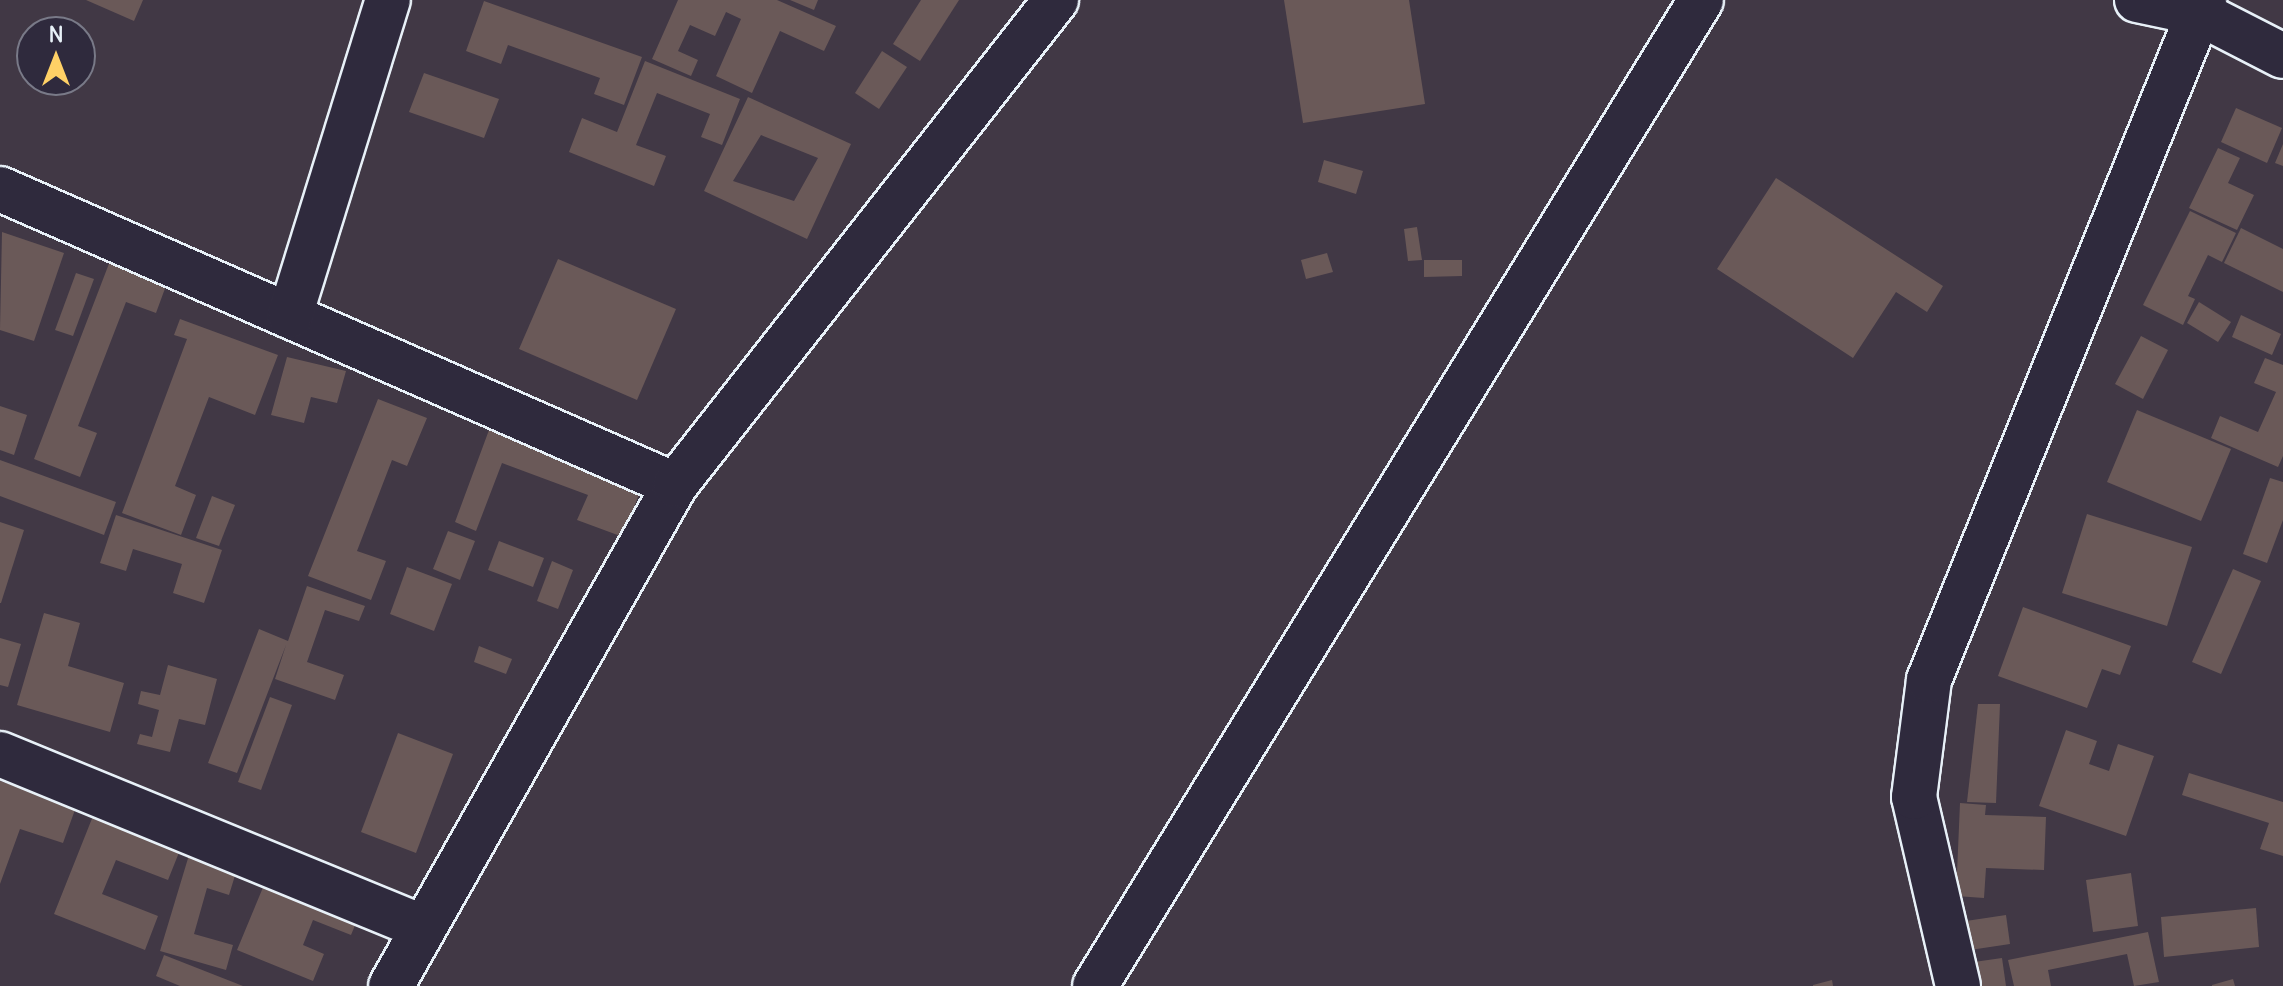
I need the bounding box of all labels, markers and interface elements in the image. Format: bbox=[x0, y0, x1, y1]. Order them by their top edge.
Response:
north arrow bbox=[16, 16, 96, 96]
text: N bbox=[48, 20, 64, 48]

